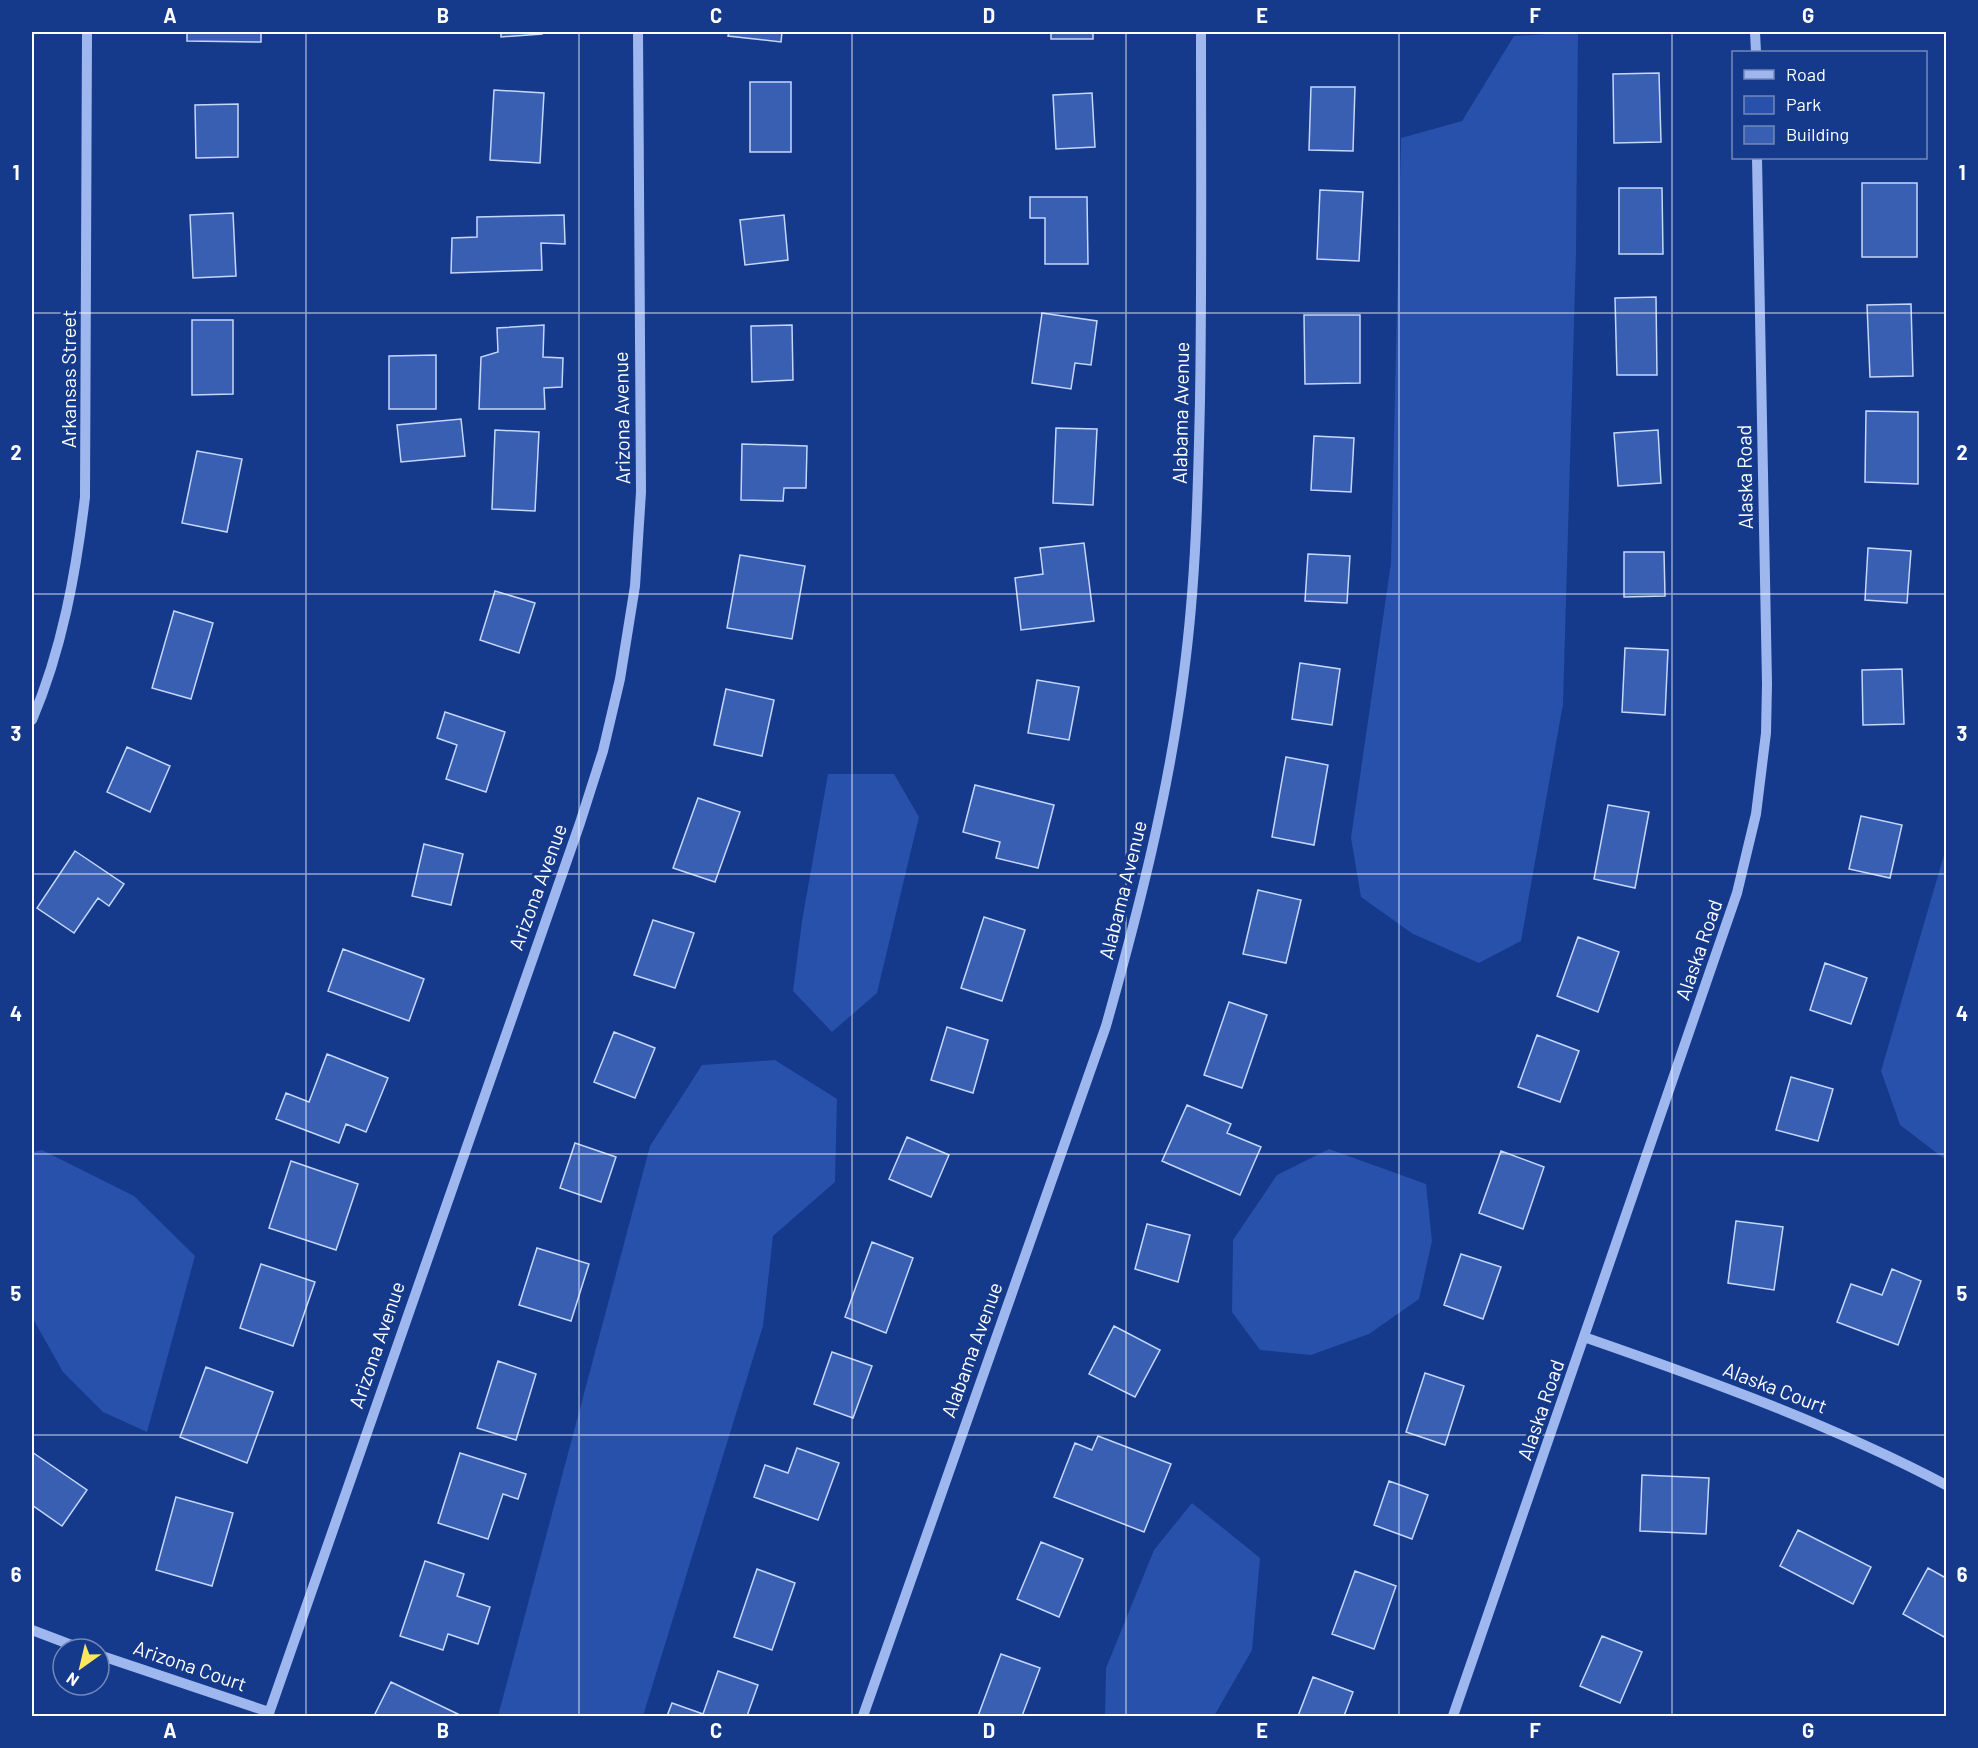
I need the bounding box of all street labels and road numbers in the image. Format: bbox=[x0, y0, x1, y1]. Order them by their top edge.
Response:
street label: Arkansas Street bbox=[56, 310, 80, 448]
street label: Alabama Avenue bbox=[1167, 342, 1193, 484]
street label: Arizona Avenue bbox=[608, 351, 634, 485]
street label: Alaska Road bbox=[1731, 424, 1757, 530]
street label: Alabama Avenue bbox=[1093, 818, 1151, 962]
street label: Arizona Avenue bbox=[503, 820, 571, 953]
street label: Alaska Road bbox=[1670, 896, 1726, 1003]
street label: Arizona Avenue bbox=[343, 1278, 409, 1411]
street label: Alabama Avenue bbox=[935, 1279, 1007, 1421]
street label: Alaska Road bbox=[1512, 1356, 1568, 1463]
street label: Alaska Court bbox=[1720, 1356, 1831, 1418]
street label: Arizona Court bbox=[131, 1635, 250, 1696]

